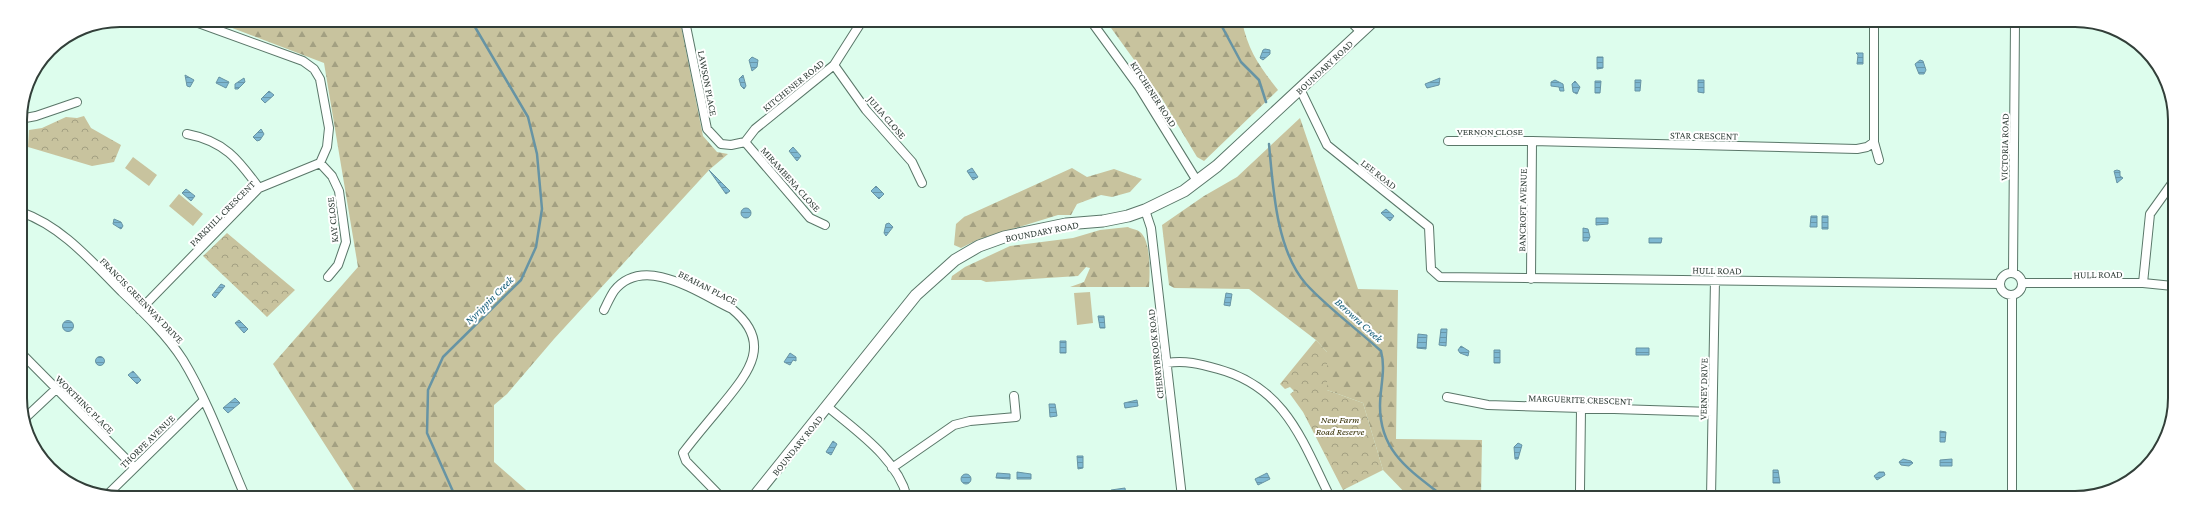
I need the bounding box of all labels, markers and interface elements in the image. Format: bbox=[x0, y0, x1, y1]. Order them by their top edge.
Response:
street label: BOUNDARY ROAD bbox=[1293, 38, 1356, 97]
street label: LAWSON PLACE bbox=[696, 49, 719, 117]
street label: KITCHENER ROAD bbox=[760, 57, 827, 114]
street label: KITCHENER ROAD bbox=[1128, 59, 1179, 129]
street label: JULIA CLOSE bbox=[865, 93, 908, 141]
street label: VICTORIA ROAD bbox=[1998, 113, 2011, 181]
street label: VERNON CLOSE bbox=[1457, 126, 1524, 137]
street label: STAR CRESCENT bbox=[1670, 129, 1738, 142]
street label: MIRAMBENA CLOSE bbox=[759, 145, 823, 214]
street label: LEE ROAD bbox=[1359, 157, 1399, 192]
street label: BANCROFT AVENUE bbox=[1516, 168, 1529, 252]
street label: PARKHILL CRESCENT bbox=[187, 178, 258, 248]
street label: KAY CLOSE bbox=[325, 196, 340, 243]
street label: BOUNDARY ROAD bbox=[1005, 219, 1080, 244]
street label: FRANCIS GREENWAY DRIVE bbox=[98, 255, 186, 346]
street label: HULL ROAD bbox=[1692, 265, 1742, 276]
street label: BEAHAN PLACE bbox=[677, 268, 739, 307]
street label: HULL ROAD bbox=[2073, 269, 2123, 280]
water label: Nyrippin Creek bbox=[463, 273, 517, 327]
water label: Berowra Creek bbox=[1333, 296, 1386, 345]
street label: CHERRYBROOK ROAD bbox=[1145, 308, 1166, 399]
street label: VERNEY DRIVE bbox=[1697, 357, 1710, 420]
street label: WORTHING PLACE bbox=[53, 373, 116, 436]
street label: MARGUERITE CRESCENT bbox=[1528, 392, 1633, 407]
street label: THORPE AVENUE bbox=[118, 412, 177, 470]
street label: BOUNDARY ROAD bbox=[770, 413, 825, 478]
park label: New Farm Road Reserve bbox=[1316, 414, 1365, 437]

